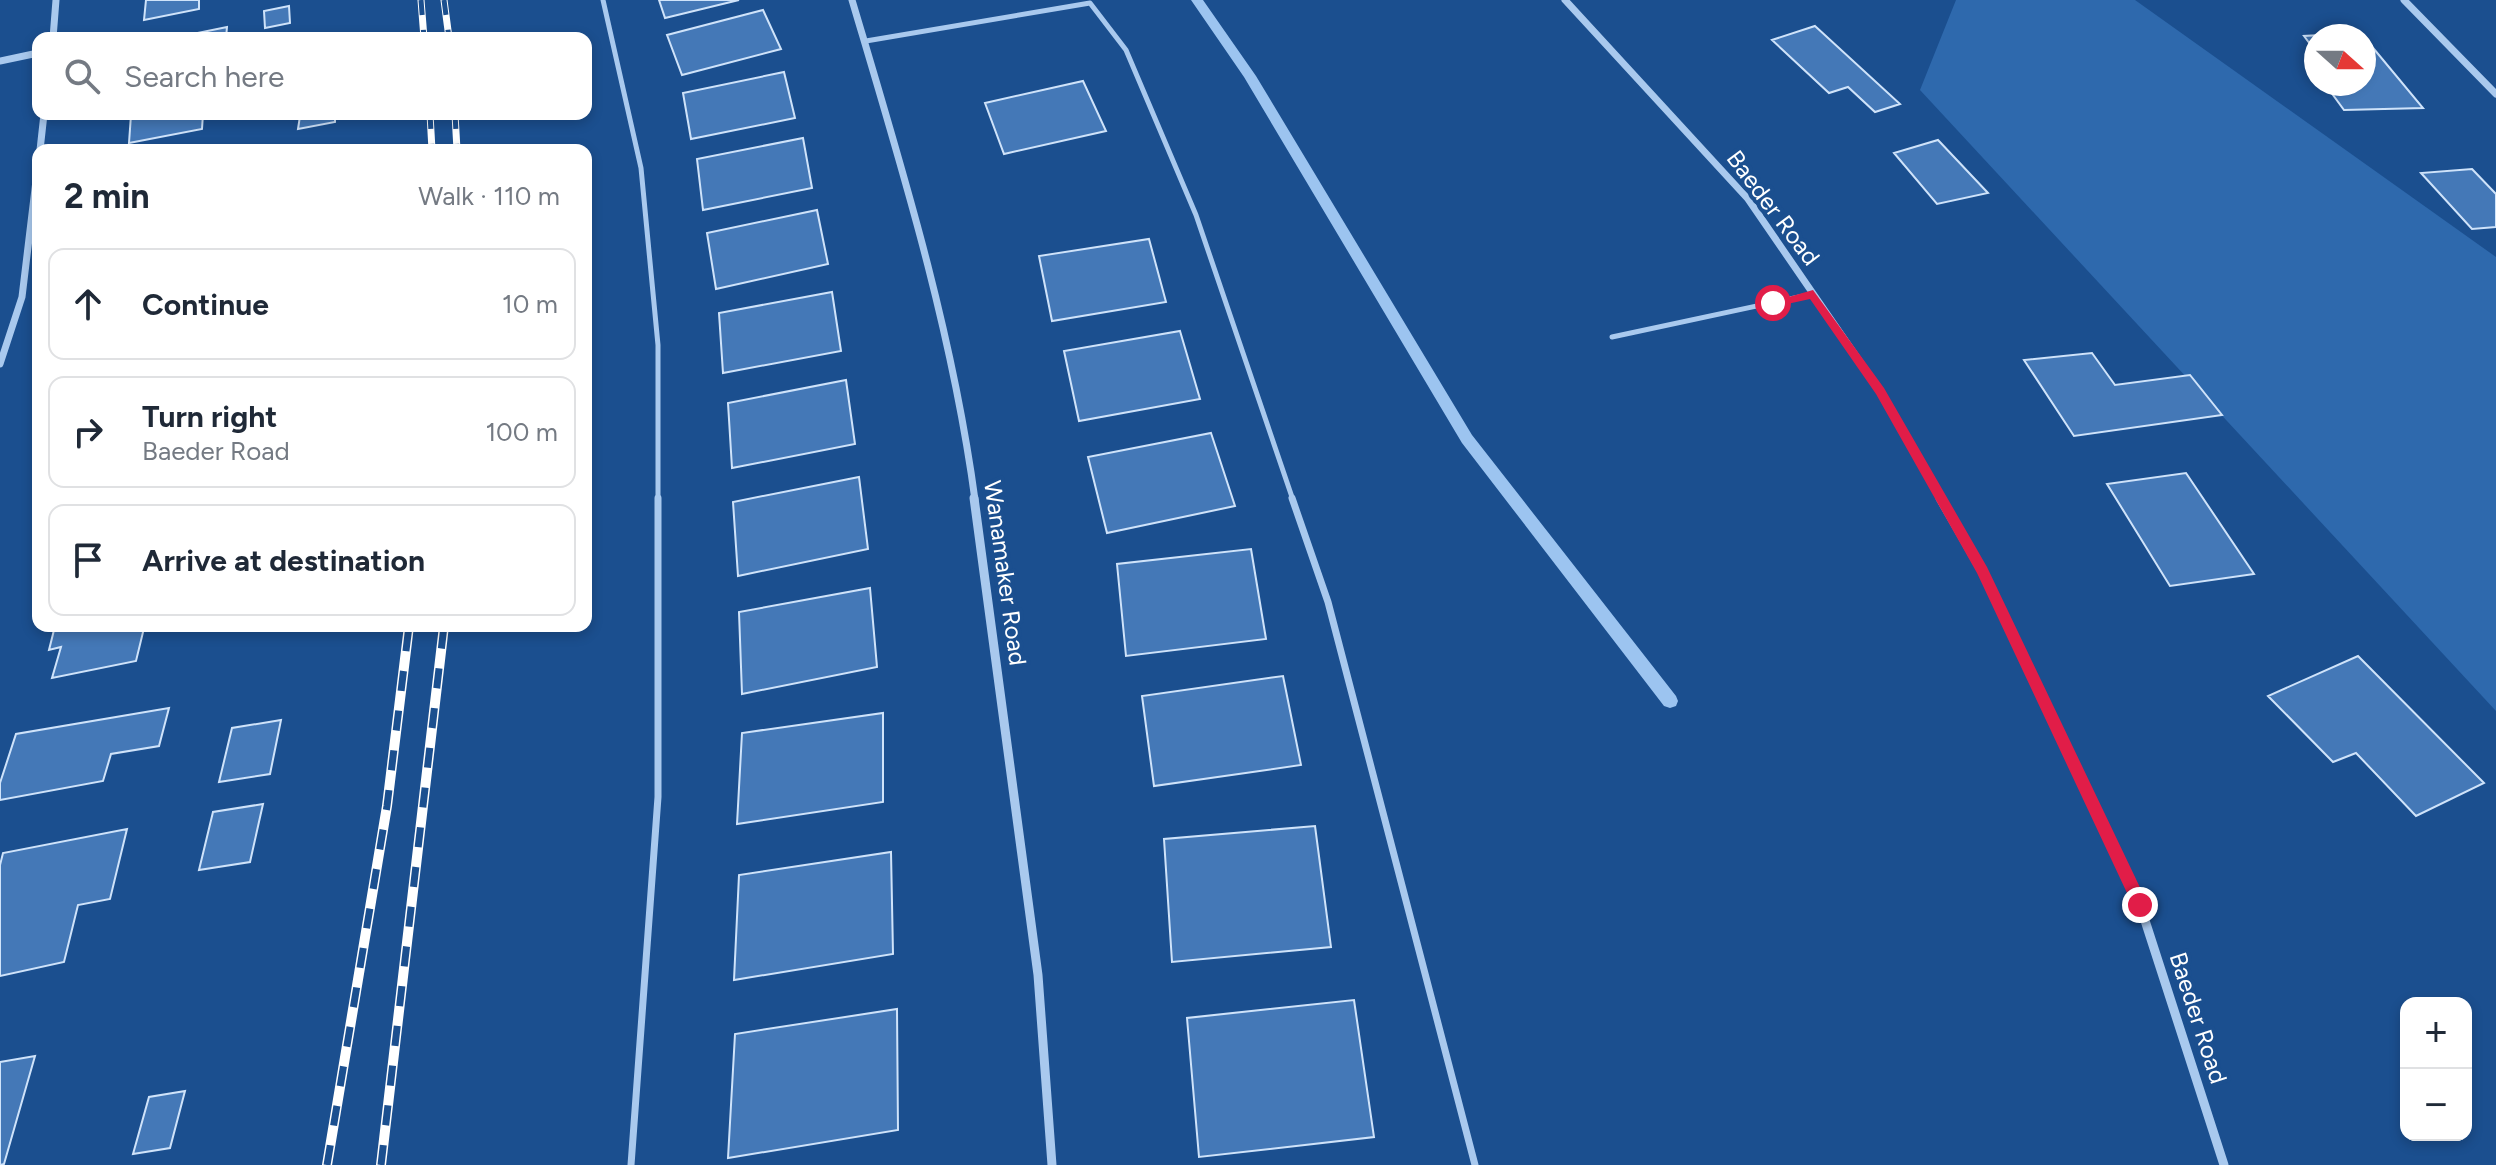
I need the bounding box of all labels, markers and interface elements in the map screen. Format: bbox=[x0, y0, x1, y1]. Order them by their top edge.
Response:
north arrow bbox=[2304, 24, 2376, 96]
search box bbox=[32, 32, 592, 120]
icon: search bbox=[60, 54, 104, 98]
text: Search here bbox=[124, 58, 284, 95]
street label: Baeder Road bbox=[1721, 144, 1826, 271]
text: 2 min bbox=[64, 176, 150, 217]
text: Walk · 110 m bbox=[418, 180, 560, 212]
icon: ahead bbox=[66, 282, 110, 326]
route start bbox=[1755, 285, 1791, 321]
text: Continue bbox=[142, 286, 269, 323]
text: 10 m bbox=[502, 288, 558, 320]
text: Turn right bbox=[142, 398, 277, 435]
icon: right bbox=[66, 410, 110, 454]
text: 100 m bbox=[485, 416, 558, 448]
text: Baeder Road bbox=[142, 435, 290, 467]
street label: Wanamaker Road bbox=[978, 479, 1033, 667]
icon: arrive bbox=[66, 538, 110, 582]
text: Arrive at destination bbox=[142, 542, 425, 579]
route end bbox=[2122, 887, 2158, 923]
street label: Baeder Road bbox=[2164, 948, 2233, 1087]
map controls bbox=[2400, 997, 2472, 1141]
button: + bbox=[2400, 997, 2472, 1069]
button: − bbox=[2400, 1069, 2472, 1141]

